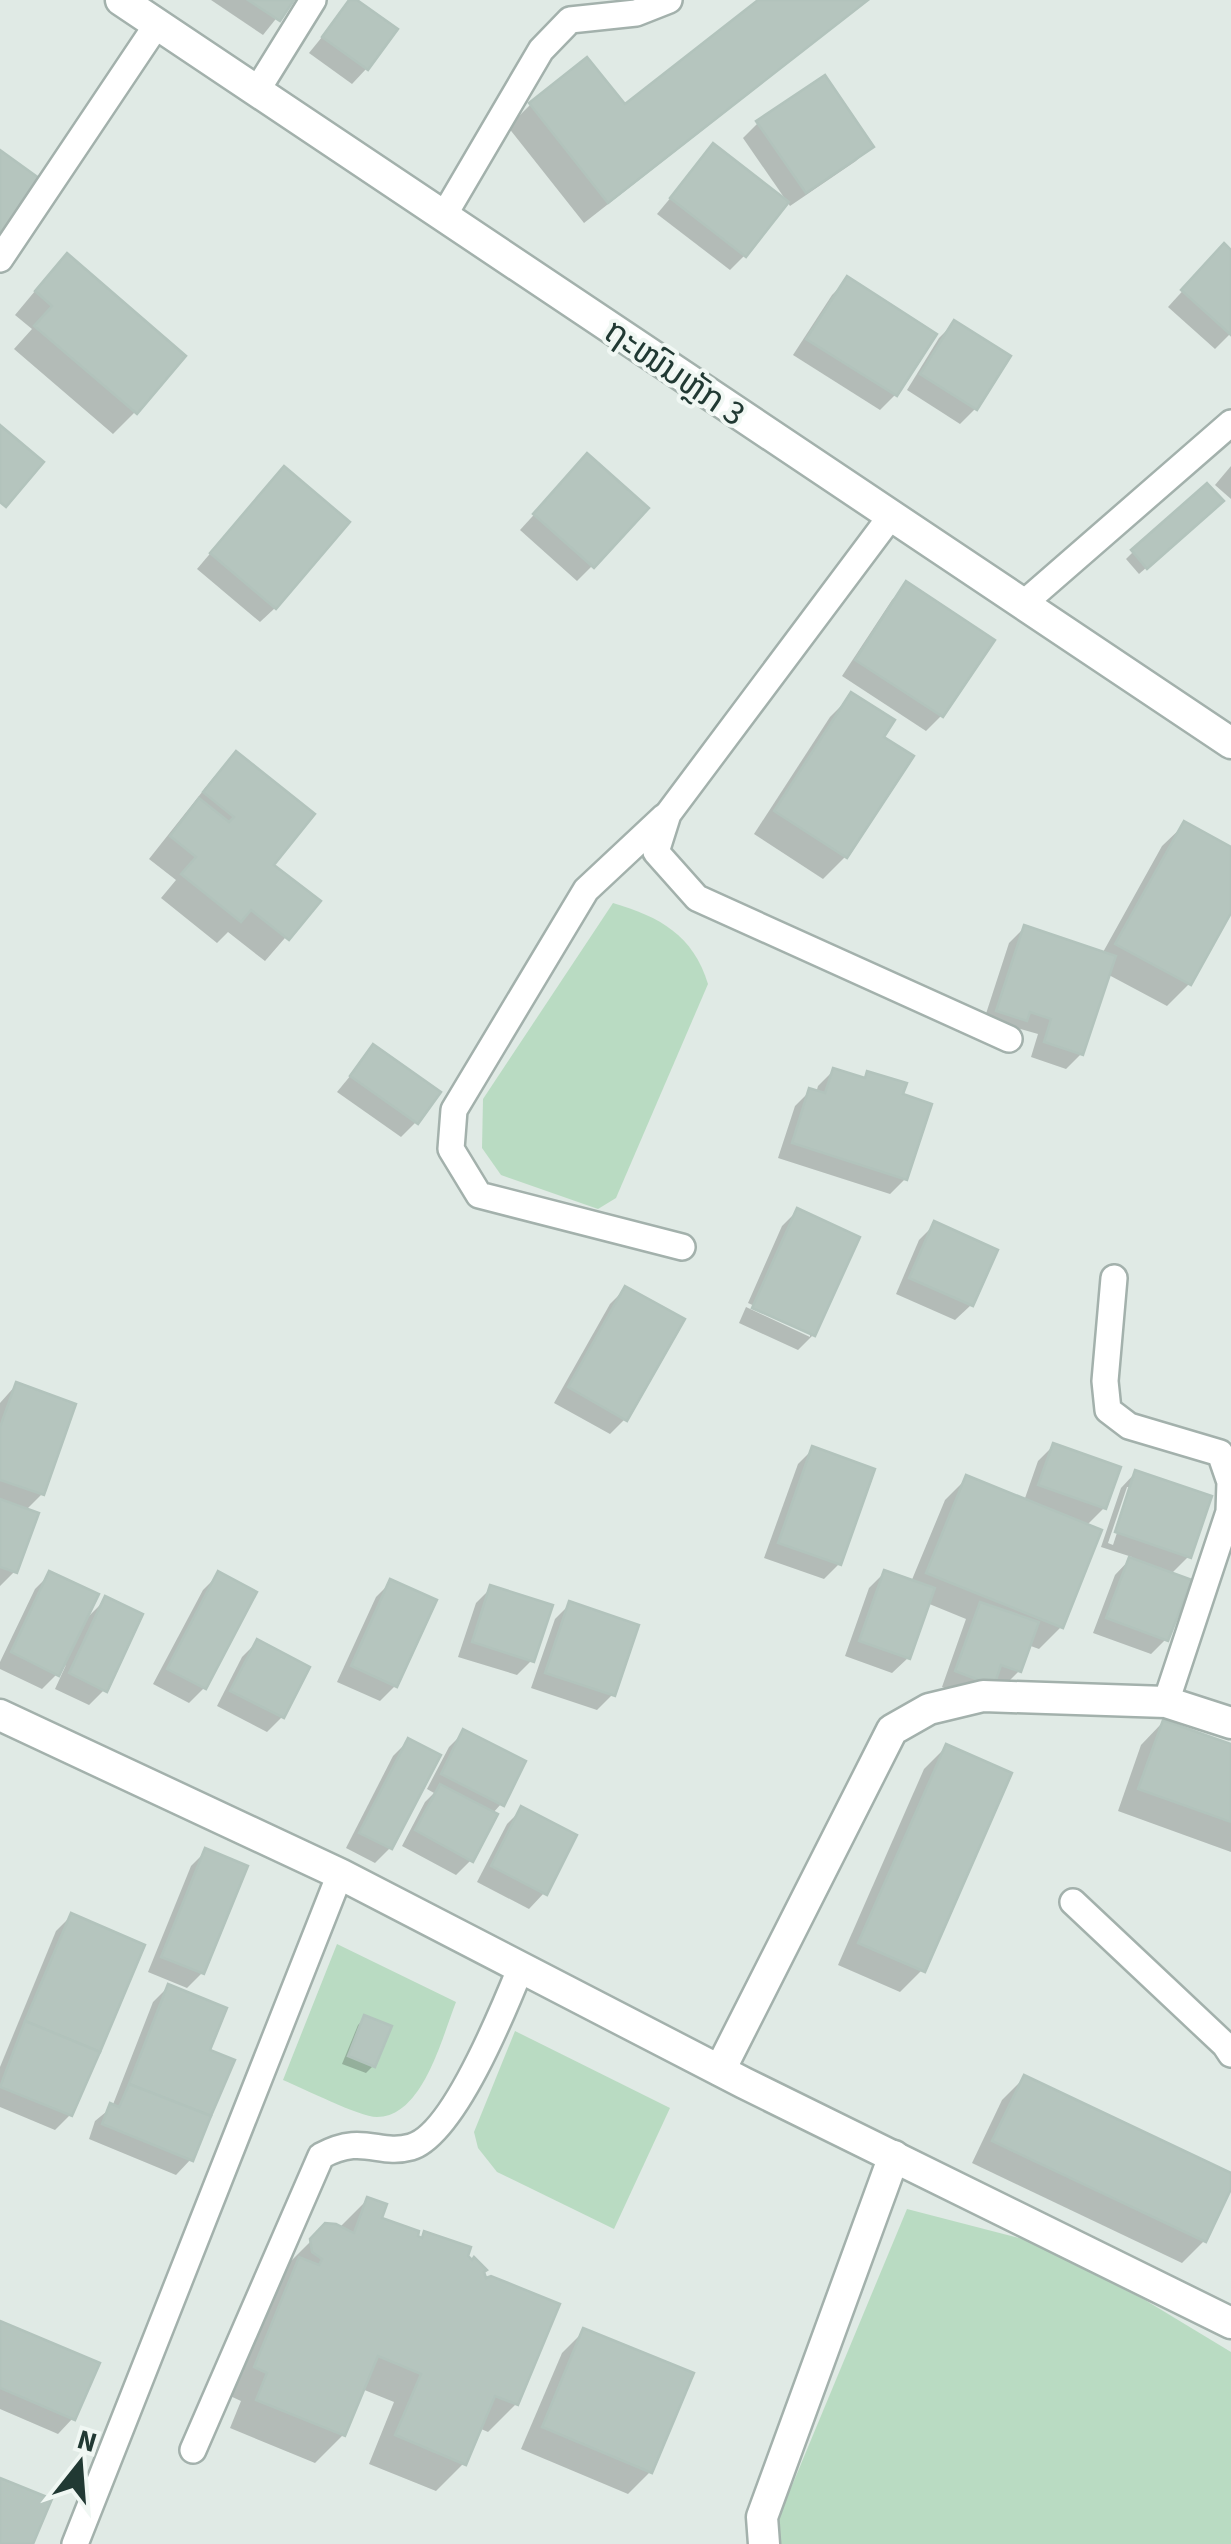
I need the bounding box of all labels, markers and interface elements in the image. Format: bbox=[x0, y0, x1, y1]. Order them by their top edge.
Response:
street label: ຖະໜົນຫຼັກ 3 bbox=[594, 307, 755, 439]
north arrow bbox=[30, 2414, 130, 2514]
text: N bbox=[72, 2419, 102, 2463]

